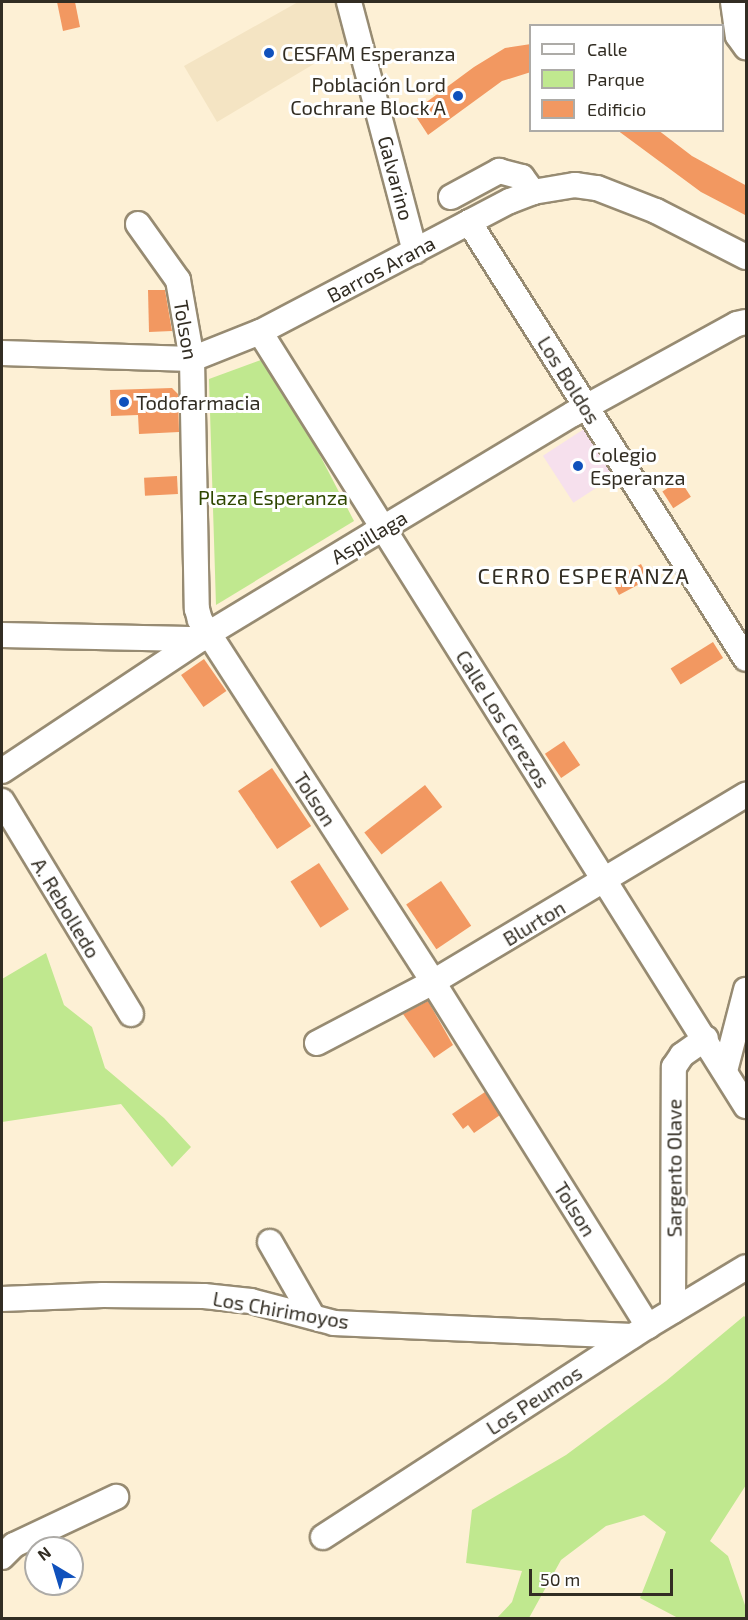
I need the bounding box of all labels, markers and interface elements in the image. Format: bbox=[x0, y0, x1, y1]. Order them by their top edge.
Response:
legend bbox=[529, 24, 724, 132]
text: Calle bbox=[587, 38, 628, 60]
place label: CESFAM Esperanza bbox=[282, 41, 455, 65]
marker: CESFAM Esperanza bbox=[260, 44, 278, 62]
text: Parque bbox=[587, 68, 645, 90]
place label: Población Lord Cochrane Block A bbox=[289, 72, 446, 119]
marker: Población Lord Cochrane Block A bbox=[451, 89, 465, 103]
text: Edificio bbox=[587, 98, 646, 120]
street label: Galvarino bbox=[373, 133, 419, 223]
street label: Barros Arana bbox=[323, 230, 439, 308]
street label: Tolson bbox=[169, 298, 203, 362]
street label: Los Boldos bbox=[533, 332, 605, 428]
place label: Todofarmacia bbox=[136, 390, 260, 414]
marker: Todofarmacia bbox=[117, 395, 131, 409]
place label: Colegio Esperanza bbox=[590, 442, 685, 489]
marker: Colegio Esperanza bbox=[571, 459, 585, 473]
park label: Plaza Esperanza bbox=[198, 485, 348, 509]
street label: Aspillaga bbox=[327, 505, 411, 569]
district label: CERRO ESPERANZA bbox=[477, 563, 691, 589]
street label: Calle Los Cerezos bbox=[451, 646, 555, 792]
street label: Tolson bbox=[289, 767, 341, 831]
street label: A. Rebolledo bbox=[27, 854, 105, 962]
street label: Blurton bbox=[499, 895, 569, 951]
street label: Sargento Olave bbox=[662, 1099, 686, 1237]
street label: Tolson bbox=[549, 1177, 601, 1241]
street label: Los Chirimoyos bbox=[211, 1286, 351, 1334]
street label: Los Peumos bbox=[482, 1360, 586, 1440]
north arrow bbox=[24, 1536, 84, 1596]
text: N bbox=[33, 1542, 54, 1564]
scale bar bbox=[532, 1557, 676, 1595]
text: 50 m bbox=[540, 1568, 580, 1590]

